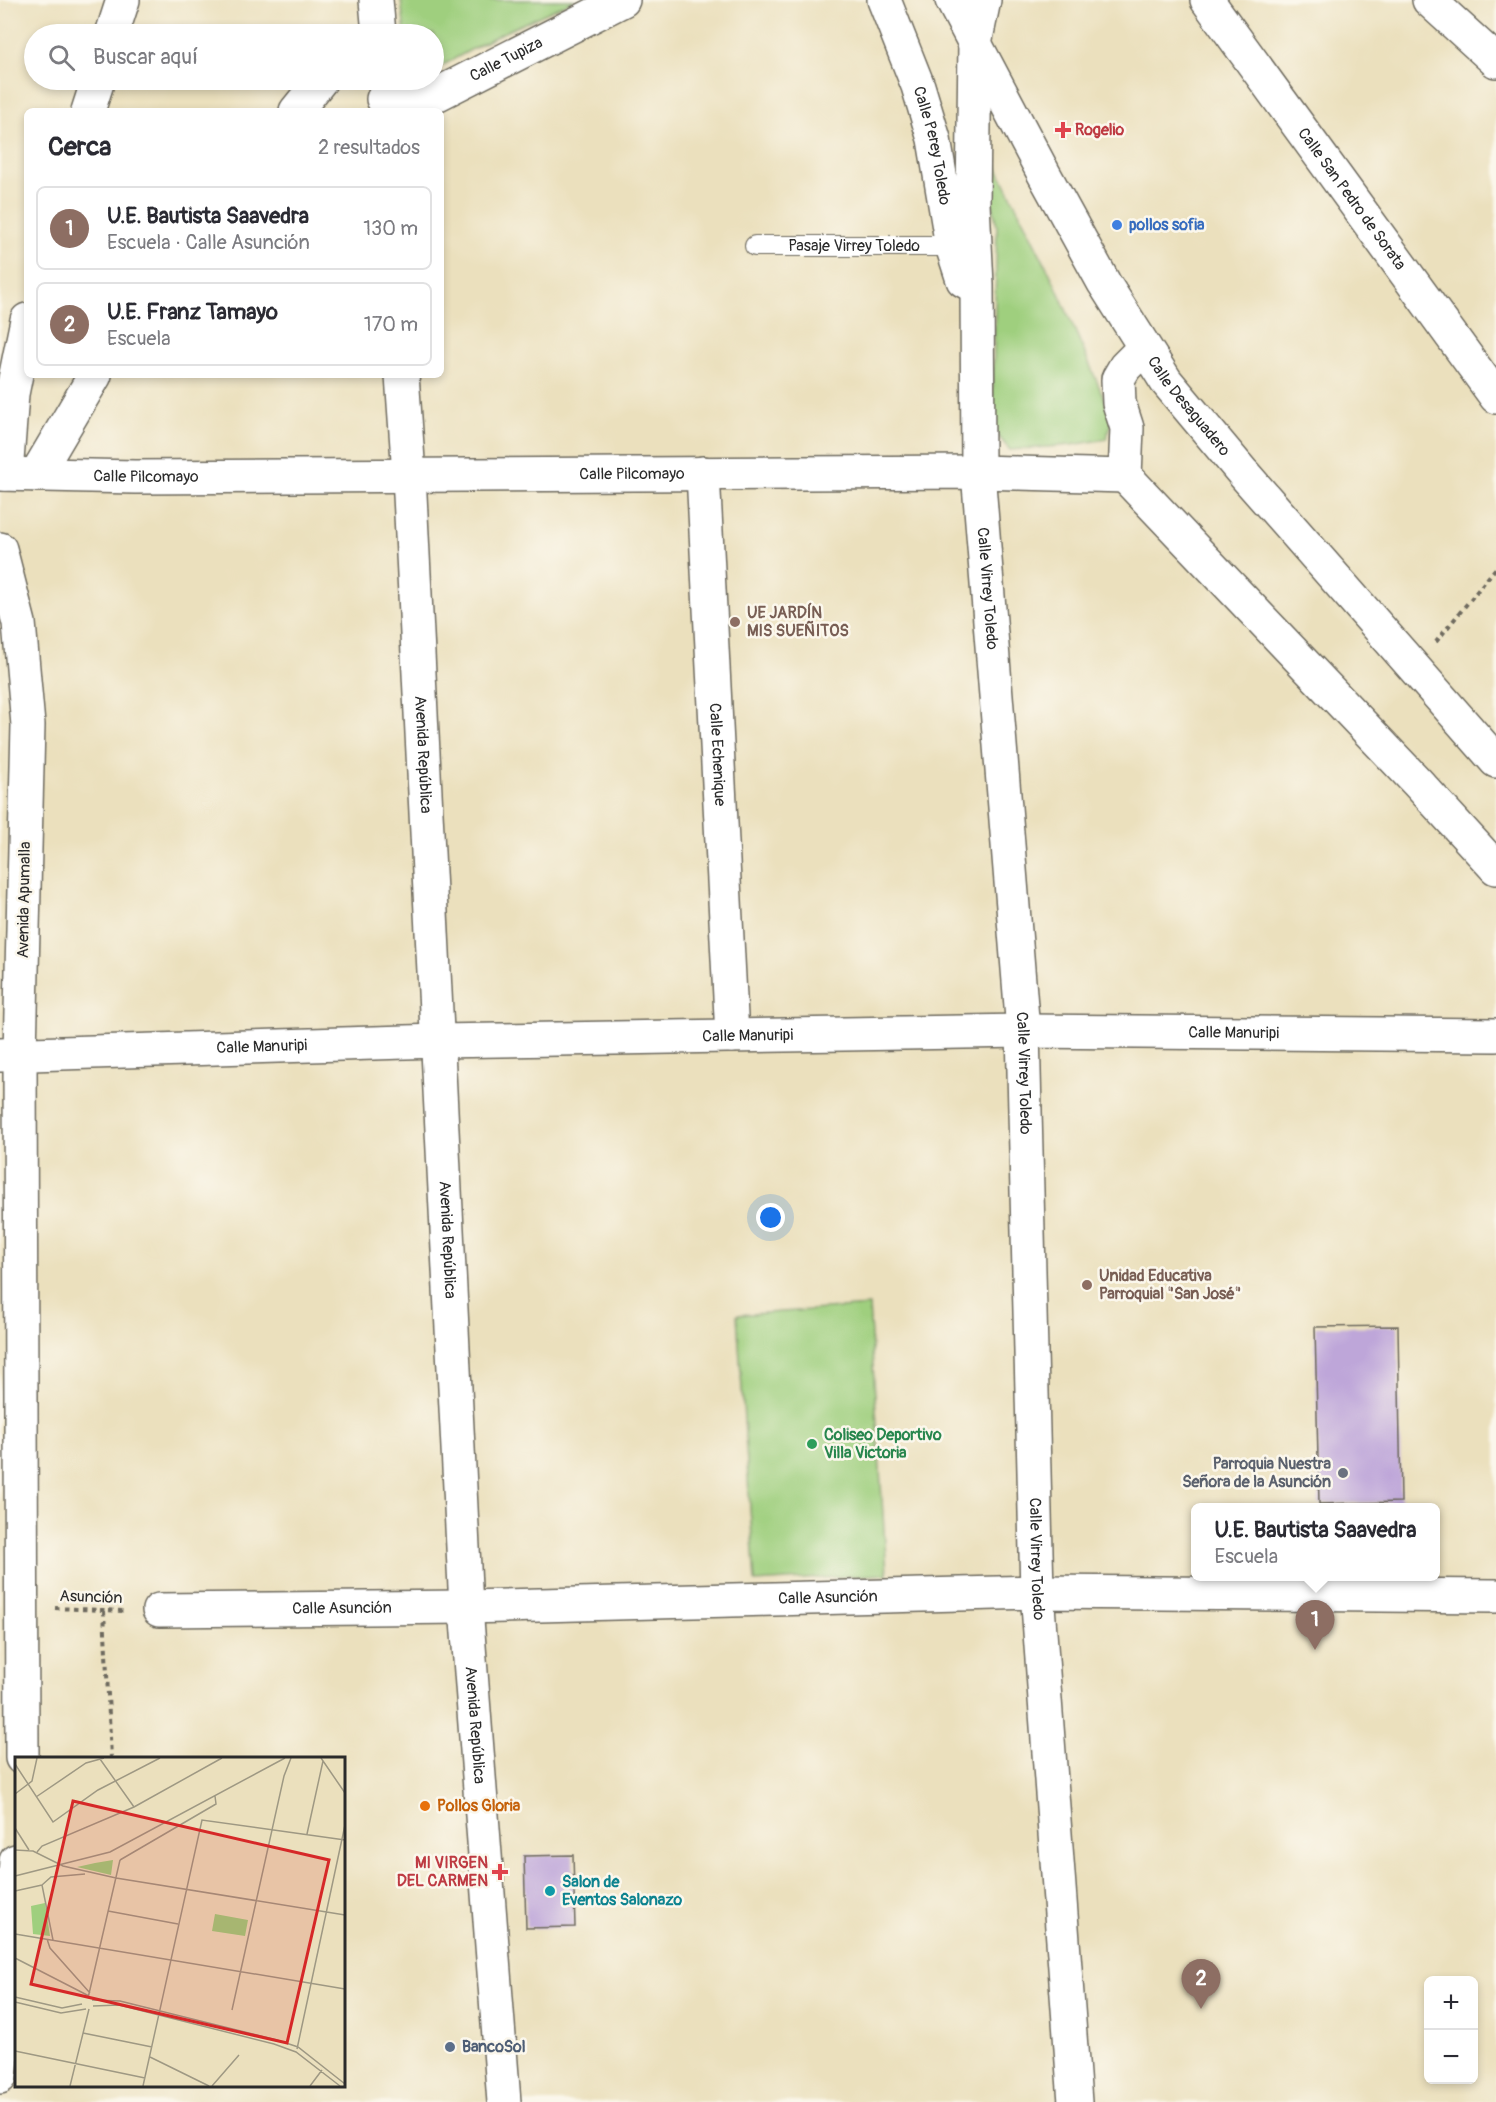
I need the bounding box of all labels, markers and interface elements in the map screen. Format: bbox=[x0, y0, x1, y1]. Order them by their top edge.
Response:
search box bbox=[24, 24, 444, 90]
street label: Calle Tupiza bbox=[466, 33, 546, 86]
icon: search bbox=[45, 41, 78, 74]
text: Buscar aquí bbox=[93, 43, 198, 71]
street label: Calle Perey Toledo bbox=[909, 84, 955, 207]
place label: Rogelio bbox=[1075, 120, 1124, 140]
marker: Rogelio bbox=[1056, 123, 1070, 137]
street label: Calle San Pedro de Sorata bbox=[1293, 124, 1410, 274]
text: Cerca bbox=[48, 131, 111, 163]
text: 2 resultados bbox=[318, 135, 420, 160]
text: U.E. Bautista Saavedra bbox=[107, 202, 309, 230]
place label: pollos sofia bbox=[1129, 215, 1205, 235]
text: 1 bbox=[66, 216, 73, 241]
text: 130 m bbox=[363, 216, 418, 241]
marker: pollos sofia bbox=[1110, 218, 1124, 232]
text: Escuela · Calle Asunción bbox=[107, 230, 310, 255]
street label: Pasaje Virrey Toledo bbox=[788, 236, 920, 256]
text: U.E. Franz Tamayo bbox=[107, 298, 278, 326]
text: 2 bbox=[64, 312, 75, 337]
text: 170 m bbox=[364, 312, 418, 337]
text: Escuela bbox=[107, 326, 170, 351]
street label: Calle Desaguadero bbox=[1143, 353, 1235, 461]
street label: Calle Pilcomayo bbox=[579, 464, 685, 484]
street label: Calle Pilcomayo bbox=[93, 466, 199, 487]
street label: Calle Virrey Toledo bbox=[972, 527, 1002, 651]
place label: UE JARDÍN MIS SUEÑITOS bbox=[747, 602, 849, 641]
marker: UE JARDÍN MIS SUEÑITOS bbox=[728, 615, 742, 629]
street label: Avenida República bbox=[410, 695, 436, 814]
street label: Calle Echenique bbox=[705, 703, 730, 807]
street label: Avenida Apumalla bbox=[13, 841, 35, 959]
street label: Calle Virrey Toledo bbox=[1011, 1011, 1036, 1135]
street label: Calle Manuripi bbox=[1188, 1022, 1279, 1043]
street label: Calle Manuripi bbox=[702, 1025, 794, 1046]
street label: Calle Manuripi bbox=[216, 1035, 308, 1058]
street label: Avenida República bbox=[435, 1180, 460, 1299]
your location bbox=[756, 1203, 785, 1232]
place label: Unidad Educativa Parroquial "San José" bbox=[1099, 1266, 1241, 1304]
marker: Unidad Educativa Parroquial "San José" bbox=[1080, 1278, 1094, 1292]
place label: Coliseo Deportivo Villa Victoria bbox=[824, 1425, 942, 1463]
marker: Coliseo Deportivo Villa Victoria bbox=[805, 1437, 819, 1451]
place label: Parroquia Nuestra Señora de la Asunción bbox=[1182, 1454, 1332, 1492]
marker: Parroquia Nuestra Señora de la Asunción bbox=[1336, 1466, 1350, 1480]
street label: Calle Virrey Toledo bbox=[1025, 1497, 1049, 1621]
popup bbox=[1191, 1503, 1440, 1581]
text: U.E. Bautista Saavedra bbox=[1214, 1516, 1417, 1544]
text: Escuela bbox=[1214, 1544, 1278, 1569]
street label: Asunción bbox=[59, 1586, 123, 1608]
street label: Calle Asunción bbox=[778, 1586, 878, 1609]
street label: Calle Asunción bbox=[292, 1598, 392, 1619]
pin: 1 bbox=[1296, 1600, 1334, 1650]
street label: Avenida República bbox=[461, 1665, 490, 1785]
inset map bbox=[15, 1757, 345, 2087]
place label: Pollos Gloria bbox=[437, 1796, 521, 1816]
marker: Pollos Gloria bbox=[418, 1799, 432, 1813]
place label: MI VIRGEN DEL CARMEN bbox=[397, 1853, 488, 1891]
marker: MI VIRGEN DEL CARMEN bbox=[493, 1865, 507, 1879]
place label: Salon de Eventos Salonazo bbox=[562, 1872, 682, 1910]
marker: Salon de Eventos Salonazo bbox=[543, 1884, 557, 1898]
pin: 2 bbox=[1182, 1960, 1220, 2009]
map controls bbox=[1424, 1976, 1478, 2084]
button: + bbox=[1424, 1976, 1478, 2030]
button: − bbox=[1424, 2030, 1478, 2084]
place label: BancoSol bbox=[462, 2037, 526, 2057]
marker: BancoSol bbox=[443, 2040, 457, 2054]

